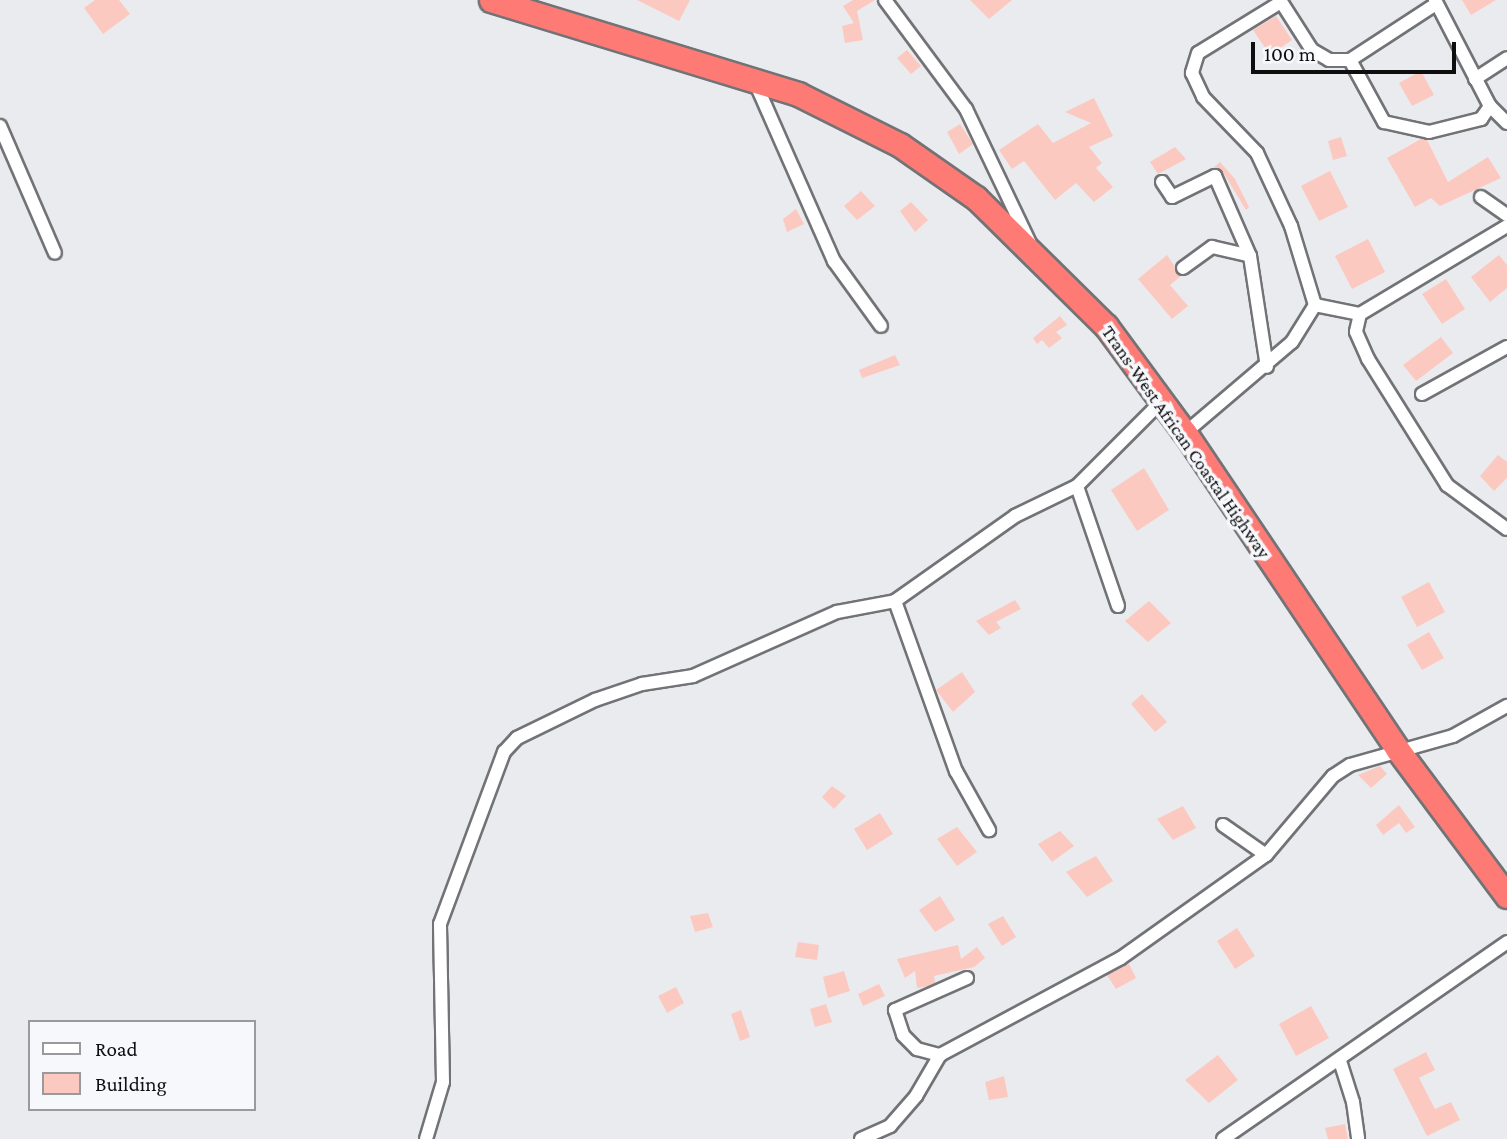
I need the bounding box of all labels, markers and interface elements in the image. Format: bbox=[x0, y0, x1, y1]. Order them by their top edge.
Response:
scale bar bbox=[1255, 28, 1460, 72]
text: 100 m bbox=[1264, 42, 1316, 66]
street label: Trans-West African Coastal Highway bbox=[1097, 321, 1275, 563]
legend bbox=[28, 1020, 256, 1111]
text: Road bbox=[95, 1037, 138, 1061]
text: Building bbox=[95, 1072, 167, 1096]

